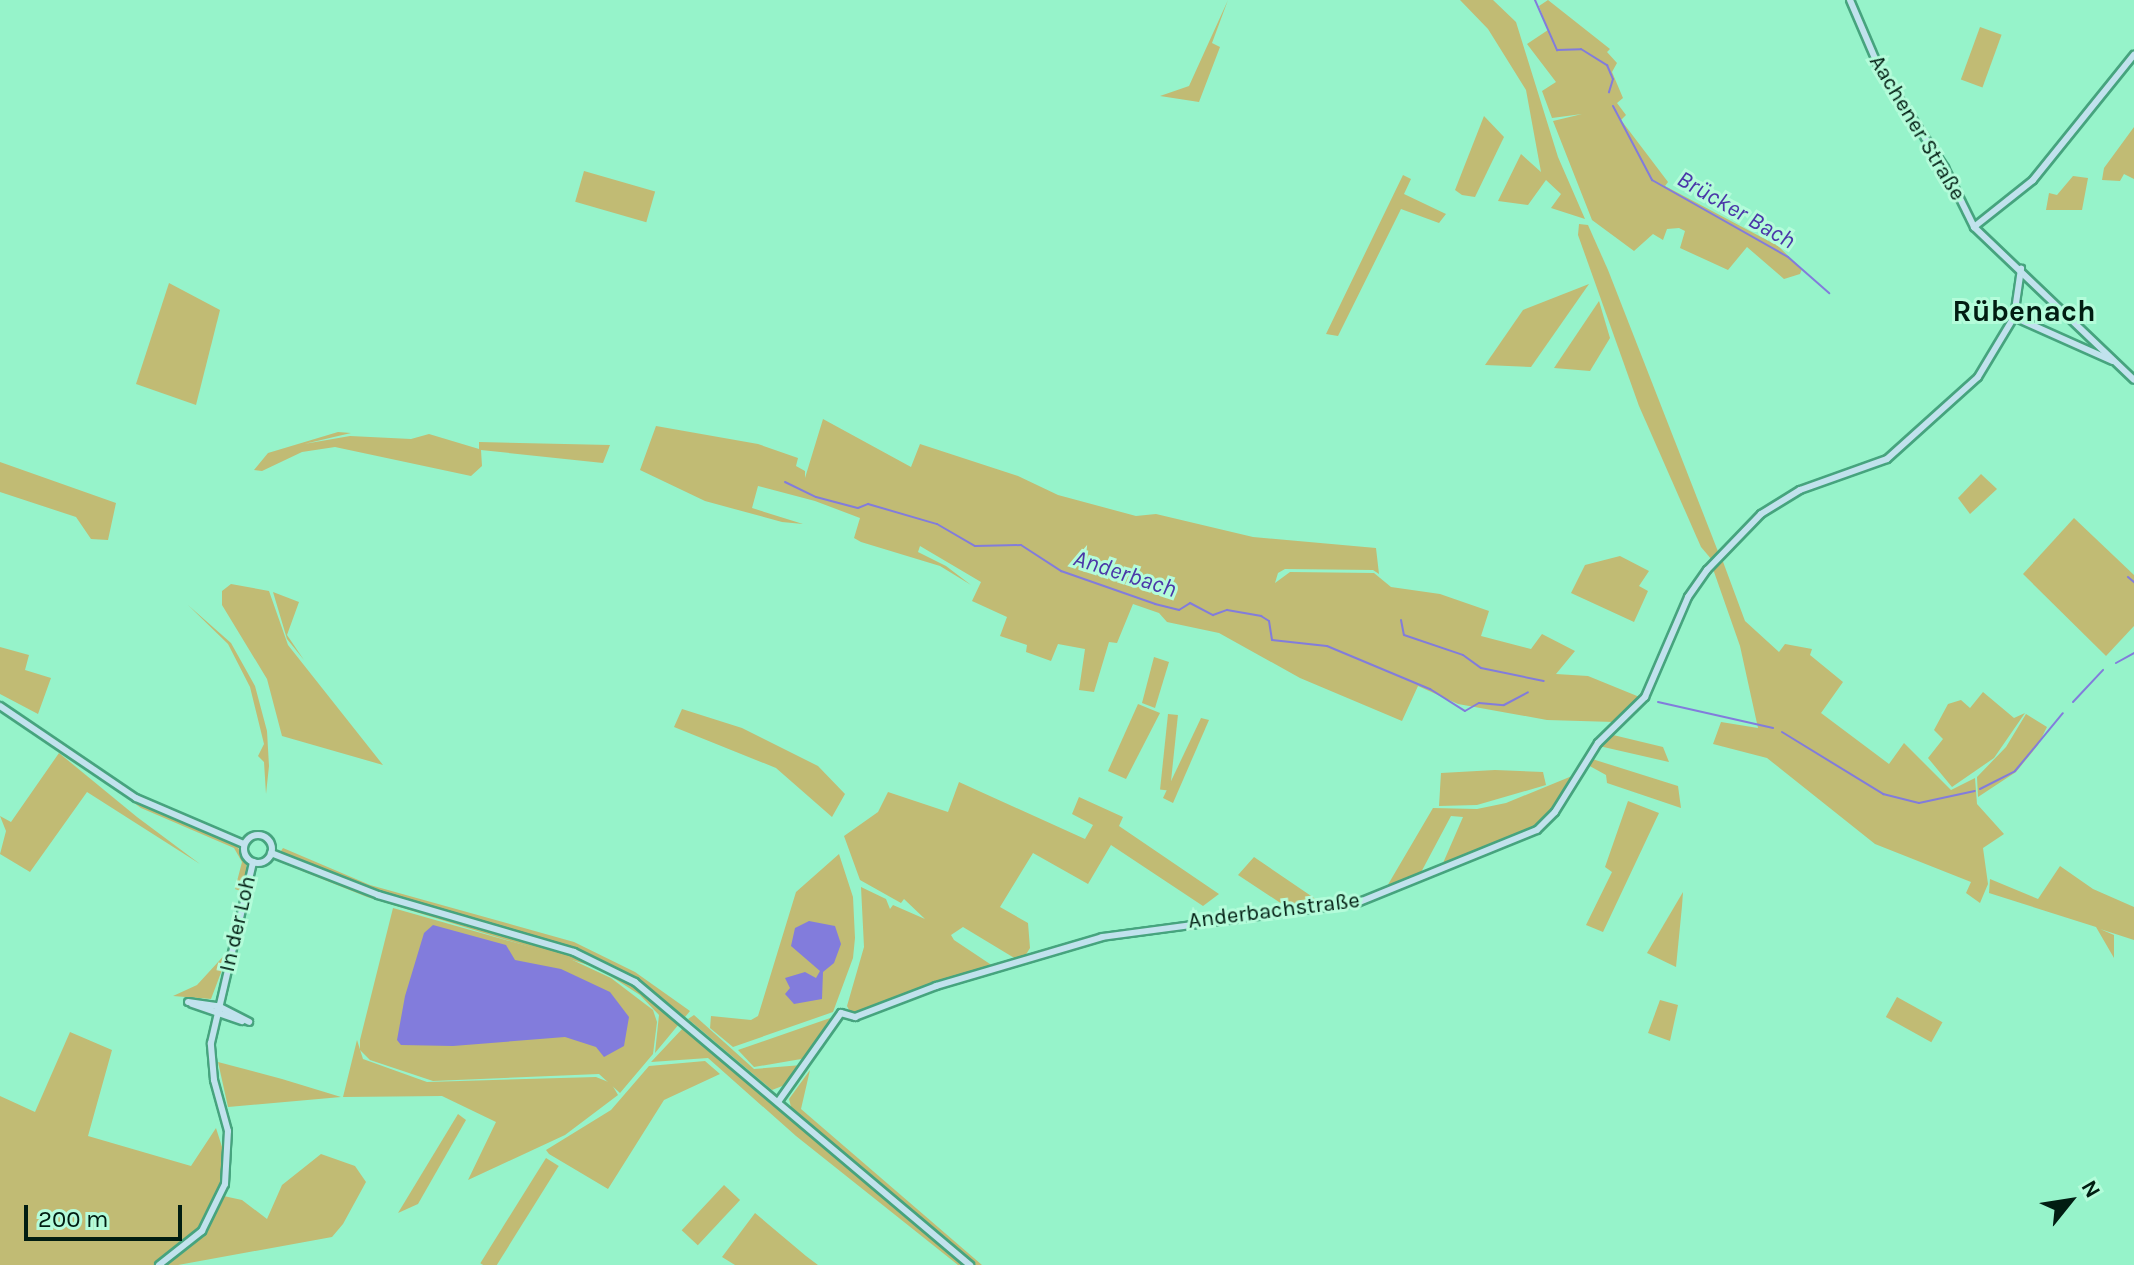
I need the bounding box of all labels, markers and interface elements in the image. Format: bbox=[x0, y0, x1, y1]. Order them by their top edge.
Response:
street label: Aachener Straße bbox=[1863, 51, 1971, 205]
water label: Brücker Bach bbox=[1672, 164, 1800, 256]
district label: Rübenach bbox=[1952, 293, 2096, 329]
water label: Anderbach bbox=[1070, 544, 1180, 604]
street label: In der Loh bbox=[214, 873, 262, 975]
street label: Anderbachstraße bbox=[1187, 887, 1361, 935]
north arrow bbox=[2030, 1161, 2110, 1241]
text: N bbox=[2076, 1176, 2106, 1202]
scale bar bbox=[28, 1189, 186, 1239]
text: 200 m bbox=[38, 1205, 109, 1233]

